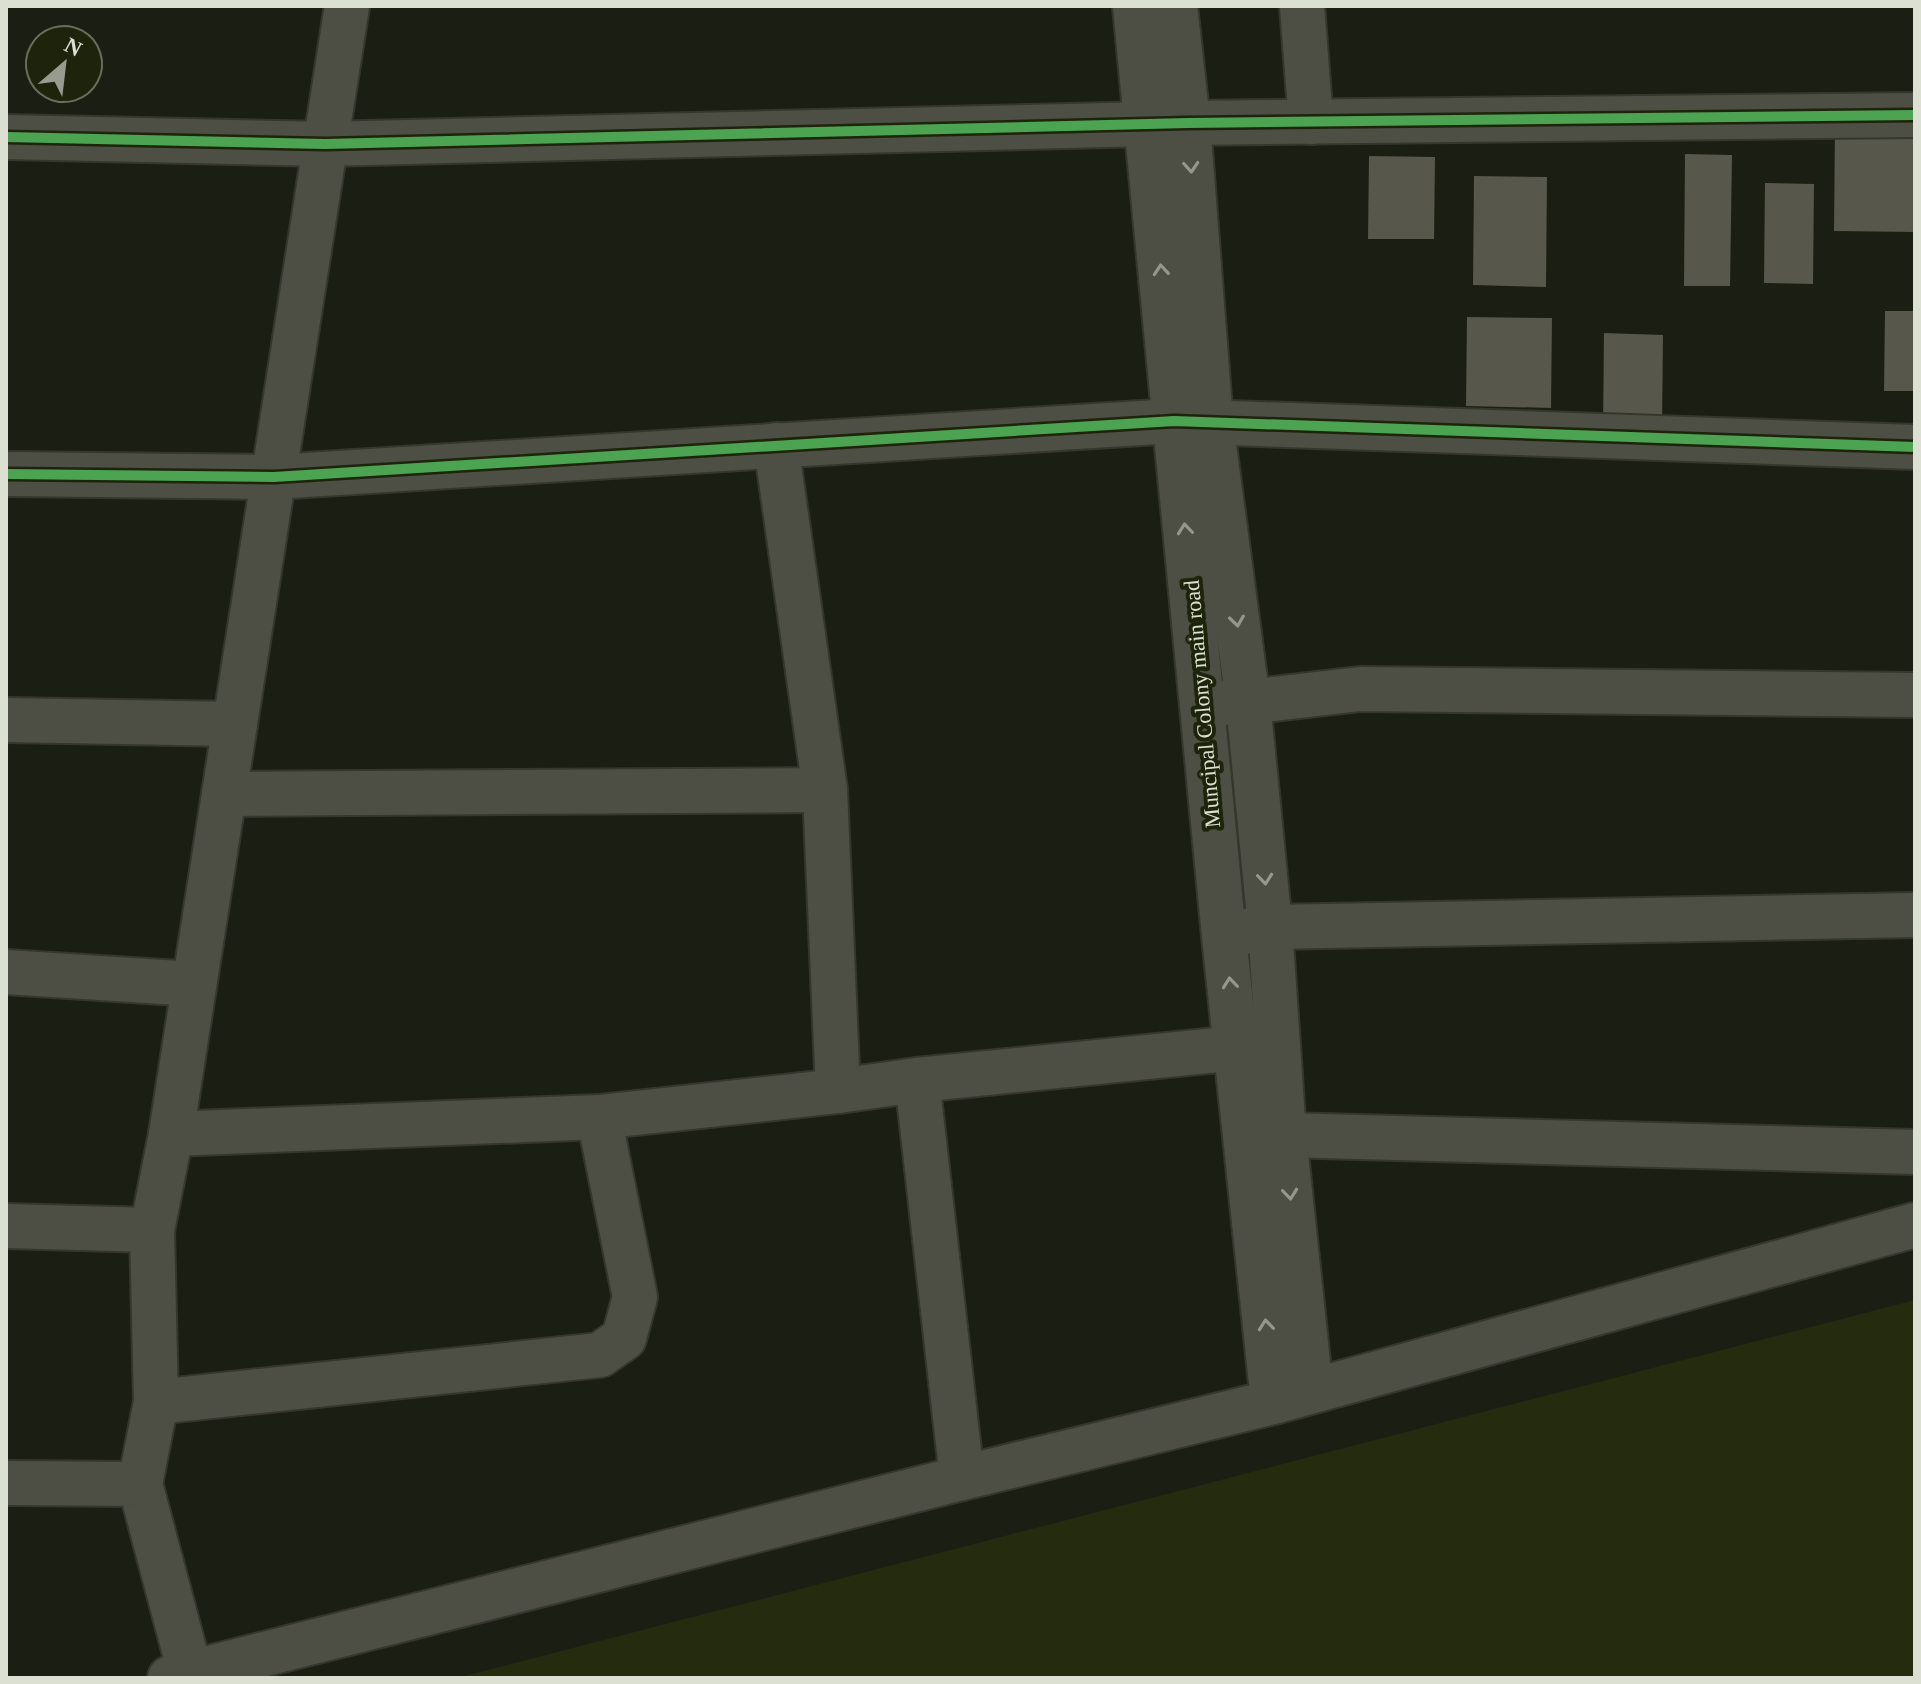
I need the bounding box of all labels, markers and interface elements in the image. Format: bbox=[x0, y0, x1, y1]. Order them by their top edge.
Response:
north arrow bbox=[24, 24, 104, 104]
text: N bbox=[60, 32, 86, 62]
one-way arrow bbox=[1182, 161, 1199, 174]
one-way arrow bbox=[1152, 263, 1169, 276]
one-way arrow bbox=[1177, 522, 1194, 535]
street label: Muncipal Colony main road bbox=[1179, 579, 1225, 829]
one-way arrow bbox=[1228, 614, 1245, 627]
one-way arrow bbox=[1257, 873, 1274, 886]
one-way arrow bbox=[1221, 976, 1238, 989]
one-way arrow bbox=[1282, 1188, 1299, 1201]
one-way arrow bbox=[1257, 1318, 1274, 1331]

